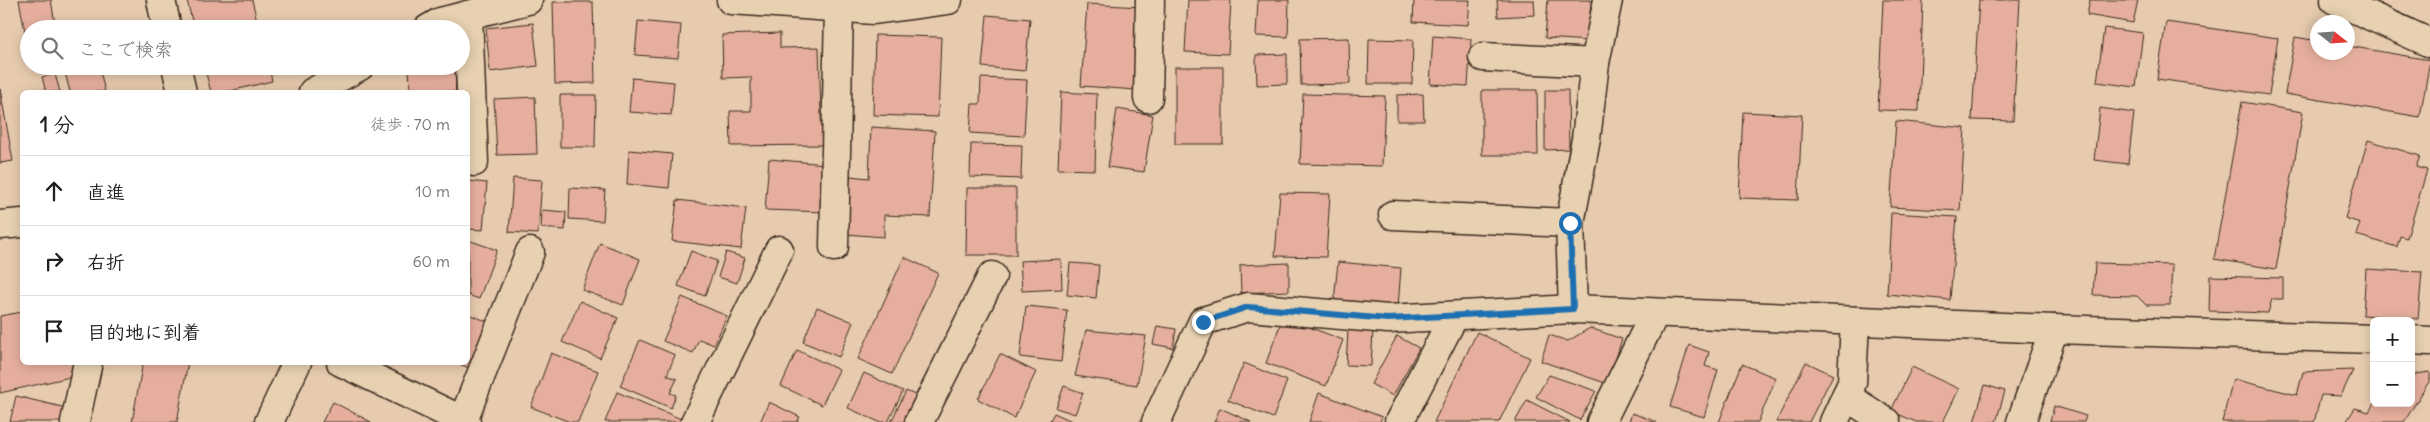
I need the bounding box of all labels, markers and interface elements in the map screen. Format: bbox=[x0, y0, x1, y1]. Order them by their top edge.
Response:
north arrow bbox=[2310, 15, 2355, 60]
search box bbox=[20, 20, 470, 75]
icon: search bbox=[38, 34, 66, 62]
text: ここで検索 bbox=[78, 37, 173, 61]
text: 1 分 bbox=[40, 111, 74, 138]
text: 徒歩 · 70 m bbox=[371, 114, 450, 134]
icon: ahead bbox=[40, 177, 68, 205]
text: 直進 bbox=[87, 180, 125, 204]
text: 10 m bbox=[415, 181, 450, 201]
route start bbox=[1559, 212, 1582, 235]
icon: right bbox=[40, 247, 68, 275]
text: 右折 bbox=[87, 250, 125, 274]
text: 60 m bbox=[412, 251, 450, 271]
route end bbox=[1192, 311, 1215, 334]
icon: arrive bbox=[40, 317, 68, 345]
map controls bbox=[2370, 317, 2415, 407]
button: + bbox=[2370, 317, 2415, 362]
text: 目的地に到着 bbox=[87, 320, 201, 344]
button: − bbox=[2370, 362, 2415, 407]

